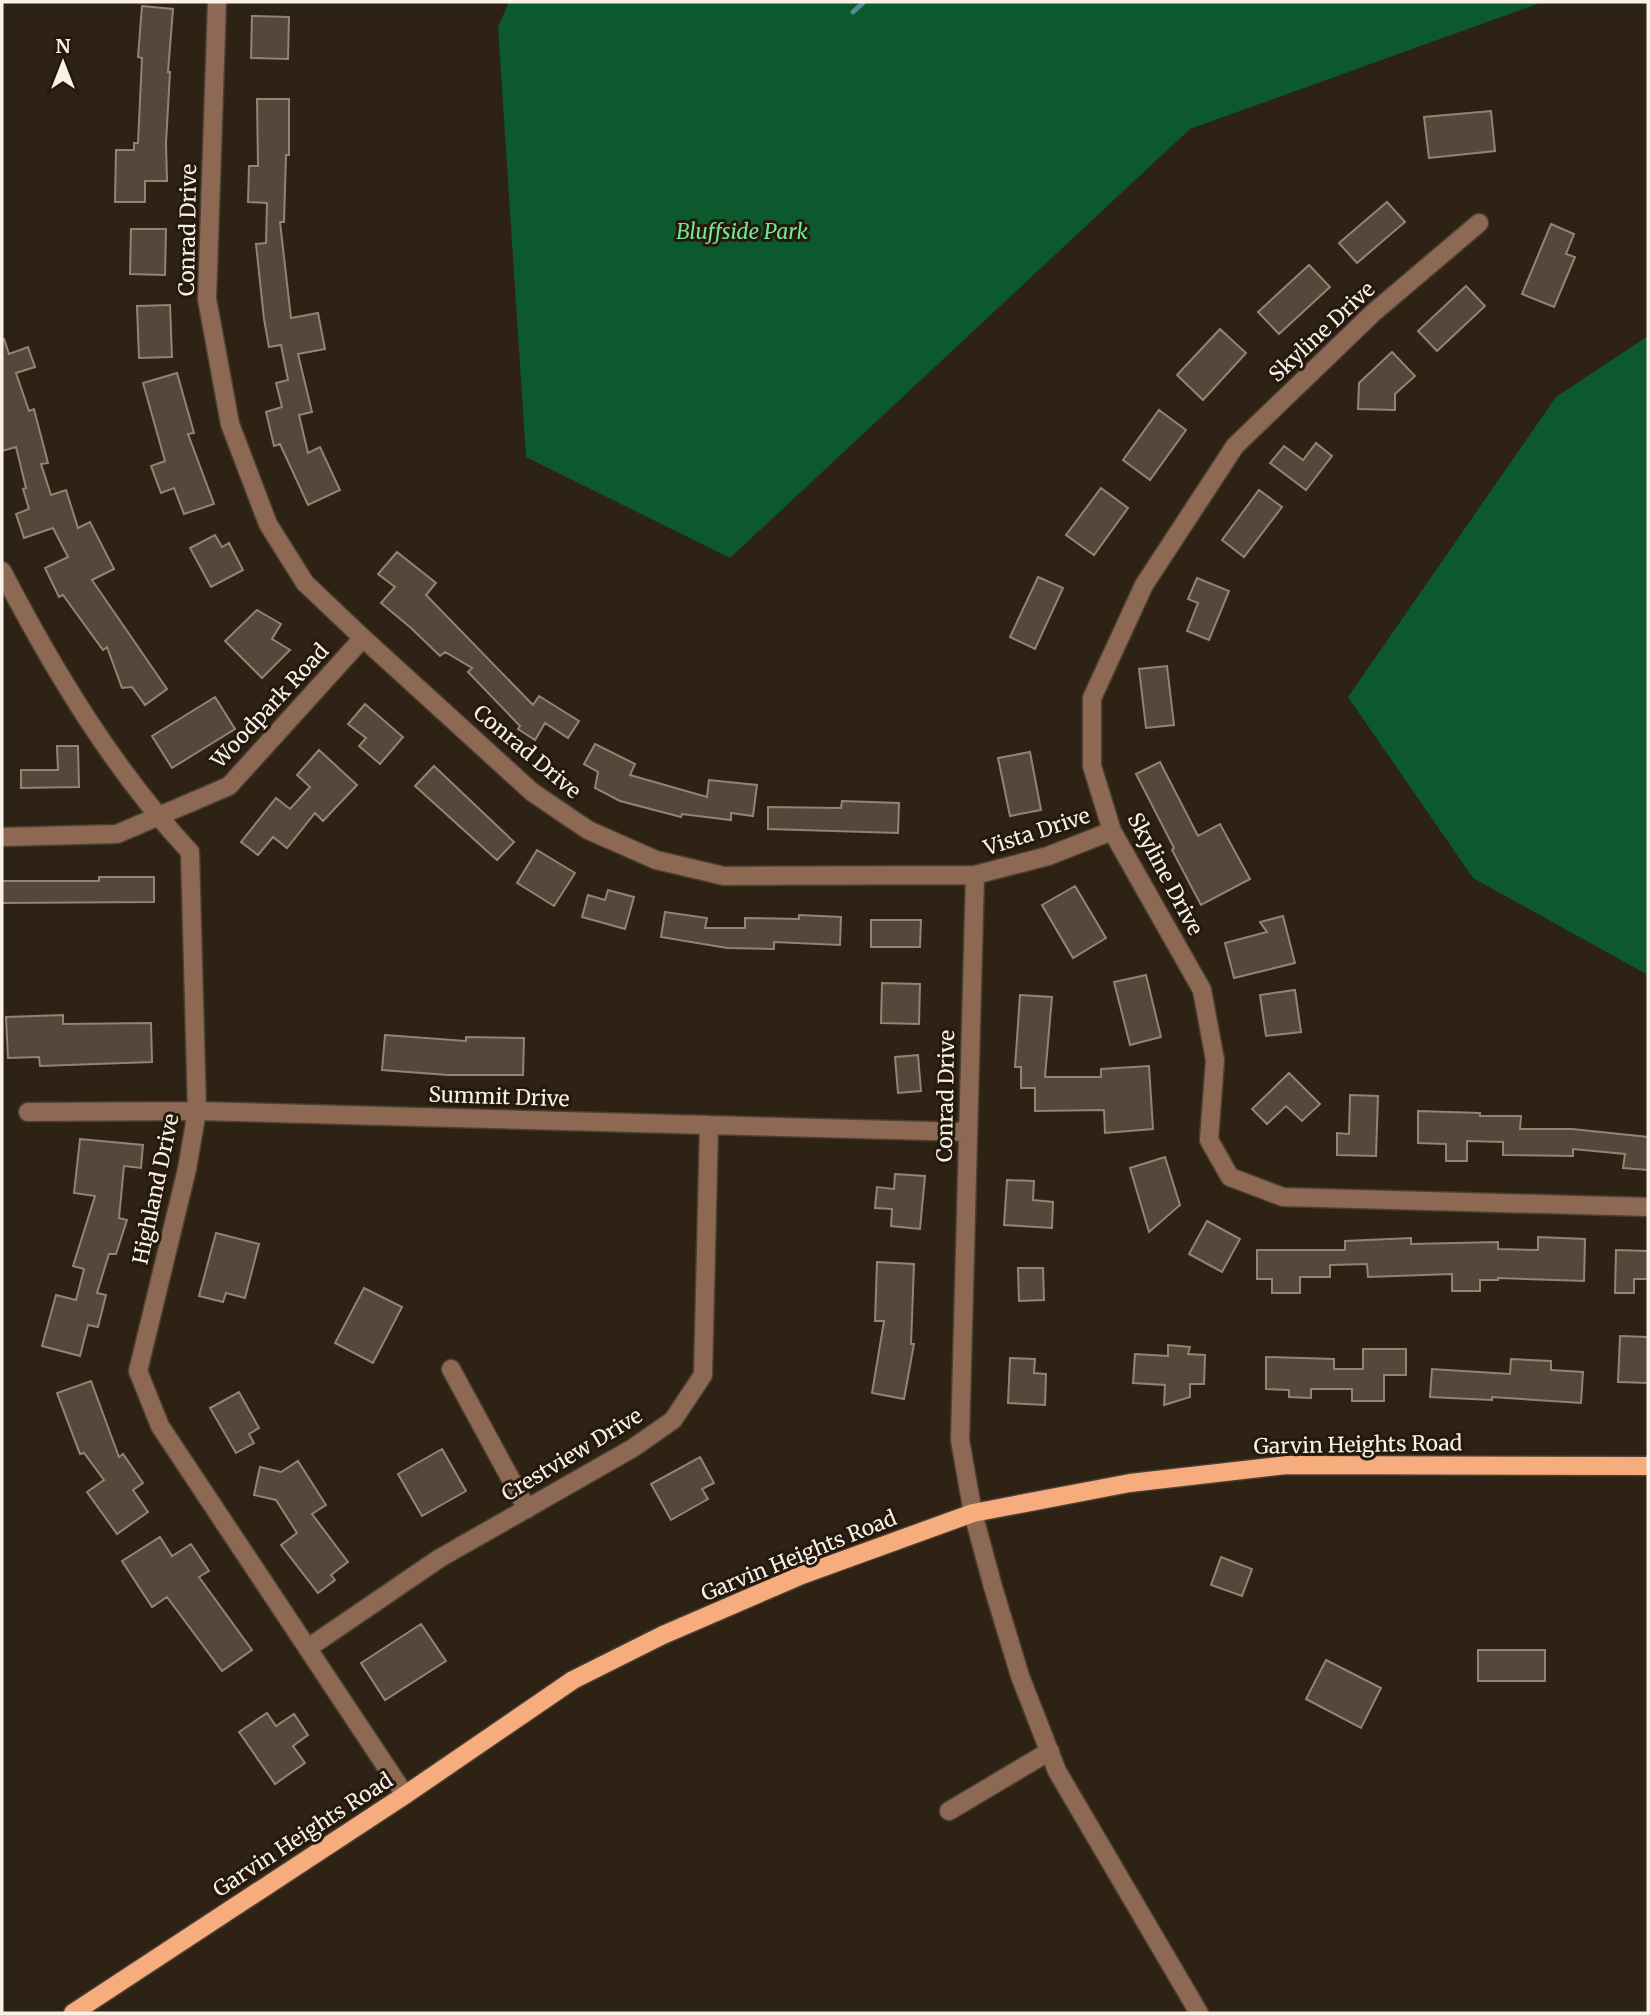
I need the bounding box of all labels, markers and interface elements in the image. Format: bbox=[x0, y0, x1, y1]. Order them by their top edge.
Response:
north arrow bbox=[28, 28, 98, 98]
text: N bbox=[55, 34, 71, 58]
street label: Conrad Drive bbox=[173, 164, 202, 296]
park label: Bluffside Park bbox=[676, 218, 808, 245]
street label: Skyline Drive bbox=[1263, 276, 1380, 388]
street label: Woodpark Road bbox=[204, 637, 335, 774]
street label: Conrad Drive bbox=[468, 699, 587, 805]
street label: Vista Drive bbox=[979, 802, 1093, 862]
street label: Skyline Drive bbox=[1122, 808, 1209, 940]
street label: Conrad Drive bbox=[931, 1030, 960, 1162]
street label: Summit Drive bbox=[428, 1081, 570, 1112]
street label: Highland Drive bbox=[126, 1111, 185, 1267]
street label: Crestview Drive bbox=[496, 1402, 647, 1507]
street label: Garvin Heights Road bbox=[1253, 1429, 1463, 1460]
street label: Garvin Heights Road bbox=[697, 1504, 901, 1607]
street label: Garvin Heights Road bbox=[208, 1766, 398, 1903]

